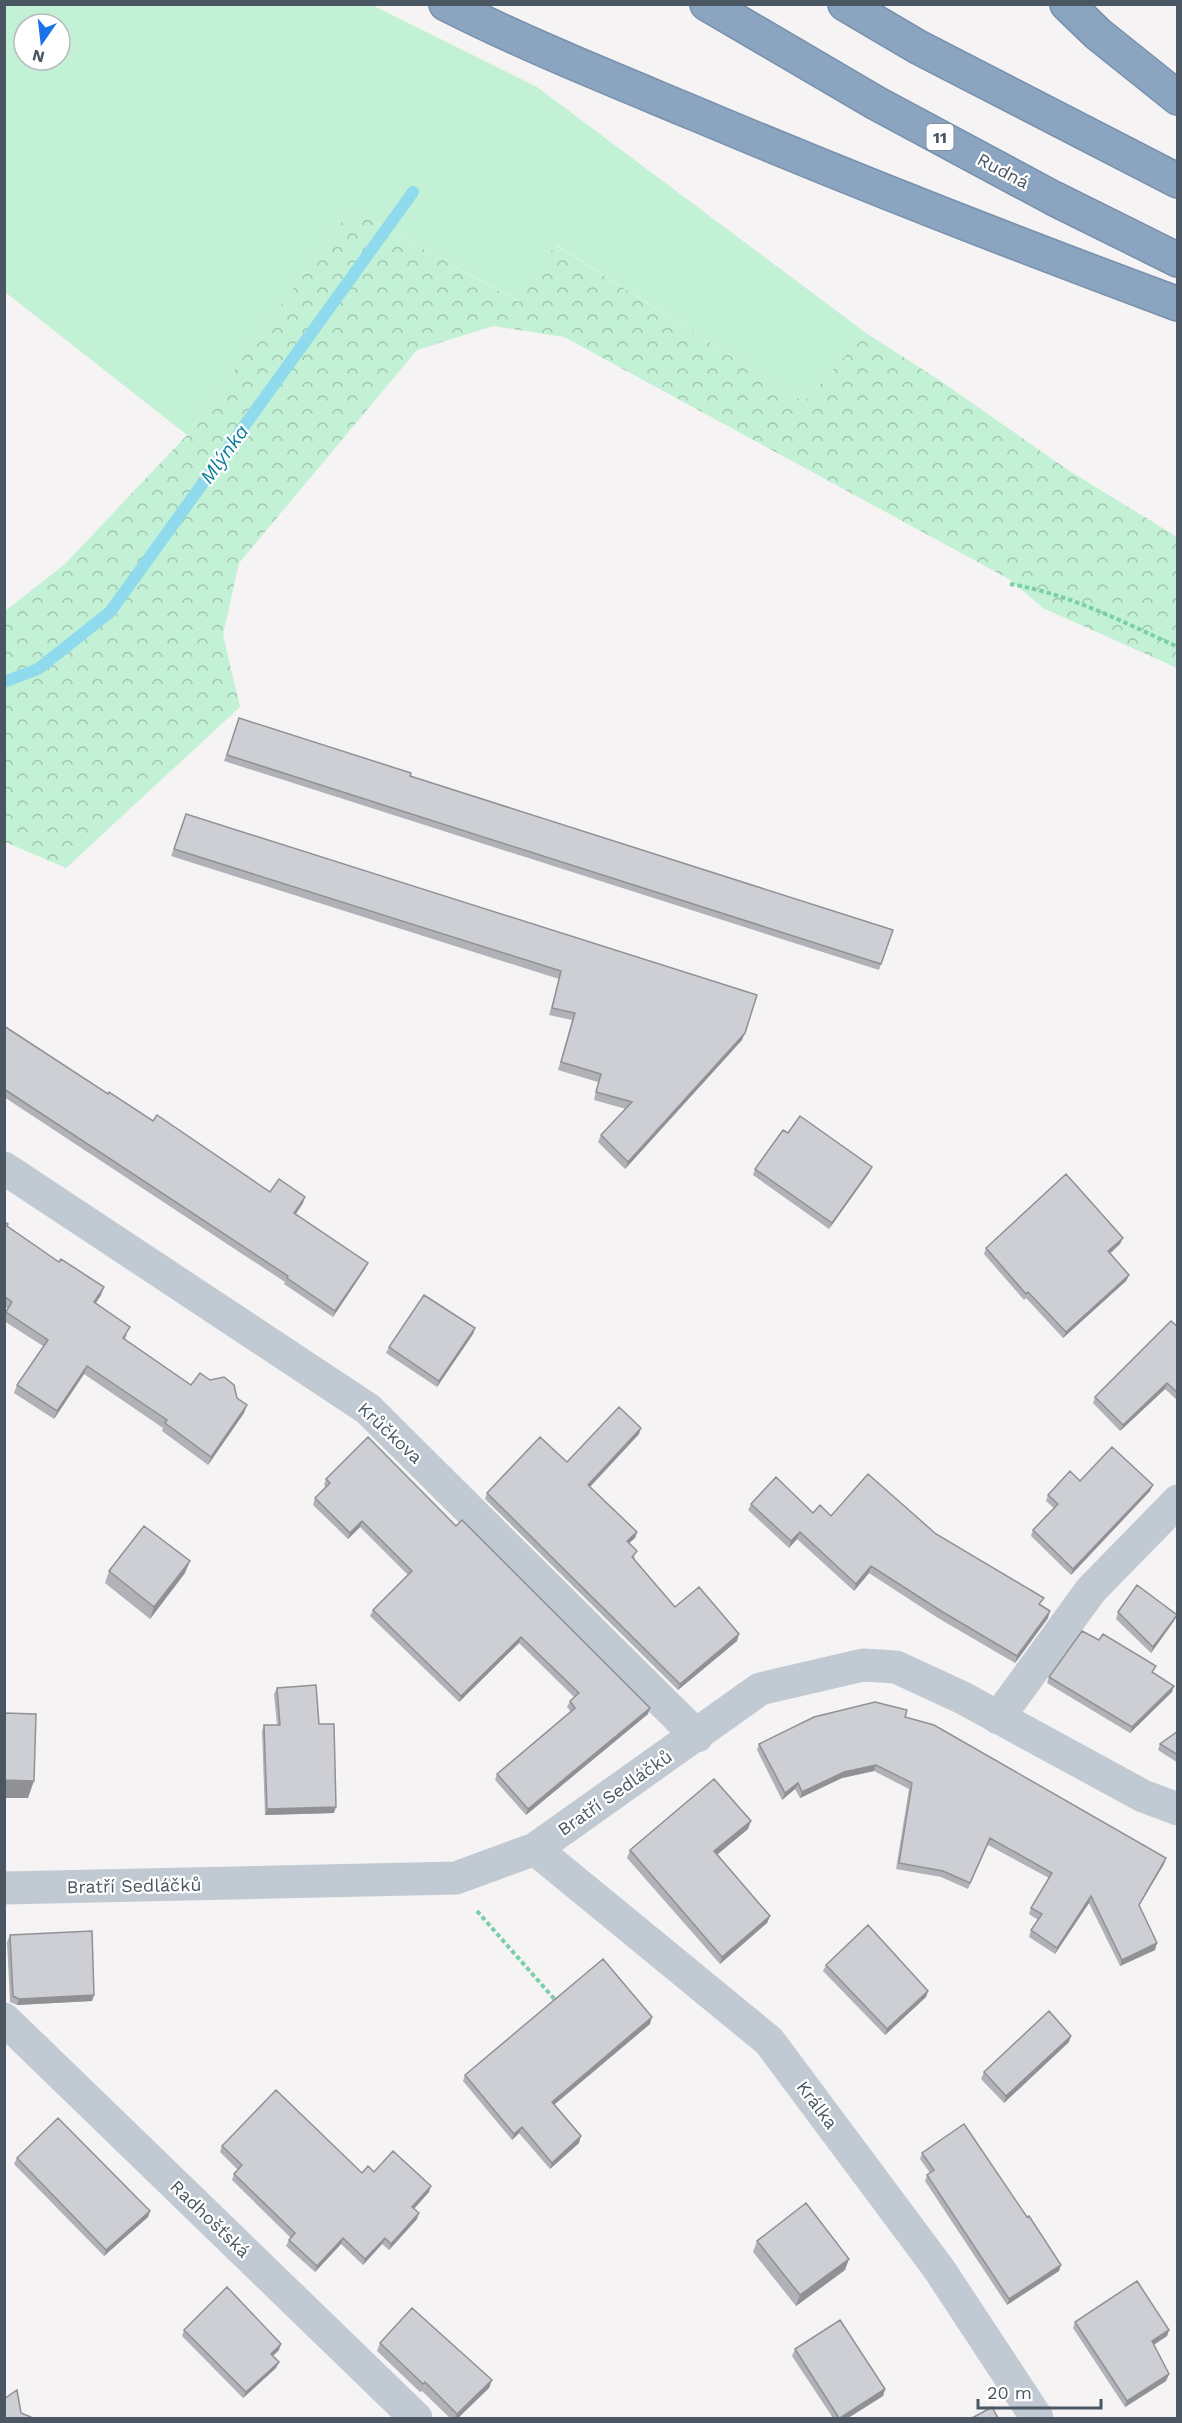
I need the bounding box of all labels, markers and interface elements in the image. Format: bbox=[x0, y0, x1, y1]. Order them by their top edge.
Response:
north arrow bbox=[12, 12, 72, 72]
text: N bbox=[30, 45, 47, 67]
road number: 11 bbox=[926, 124, 954, 150]
street label: Rudná bbox=[974, 148, 1033, 193]
water label: Mlýnka bbox=[195, 420, 253, 488]
street label: Krůčkova bbox=[354, 1398, 427, 1468]
street label: Bratří Sedláčků bbox=[553, 1745, 676, 1840]
street label: Bratří Sedláčků bbox=[66, 1874, 202, 1897]
street label: Králka bbox=[793, 2076, 842, 2133]
street label: Radhošťská bbox=[166, 2176, 254, 2262]
scale bar bbox=[978, 2372, 1101, 2410]
text: 20 m bbox=[987, 2382, 1032, 2403]

